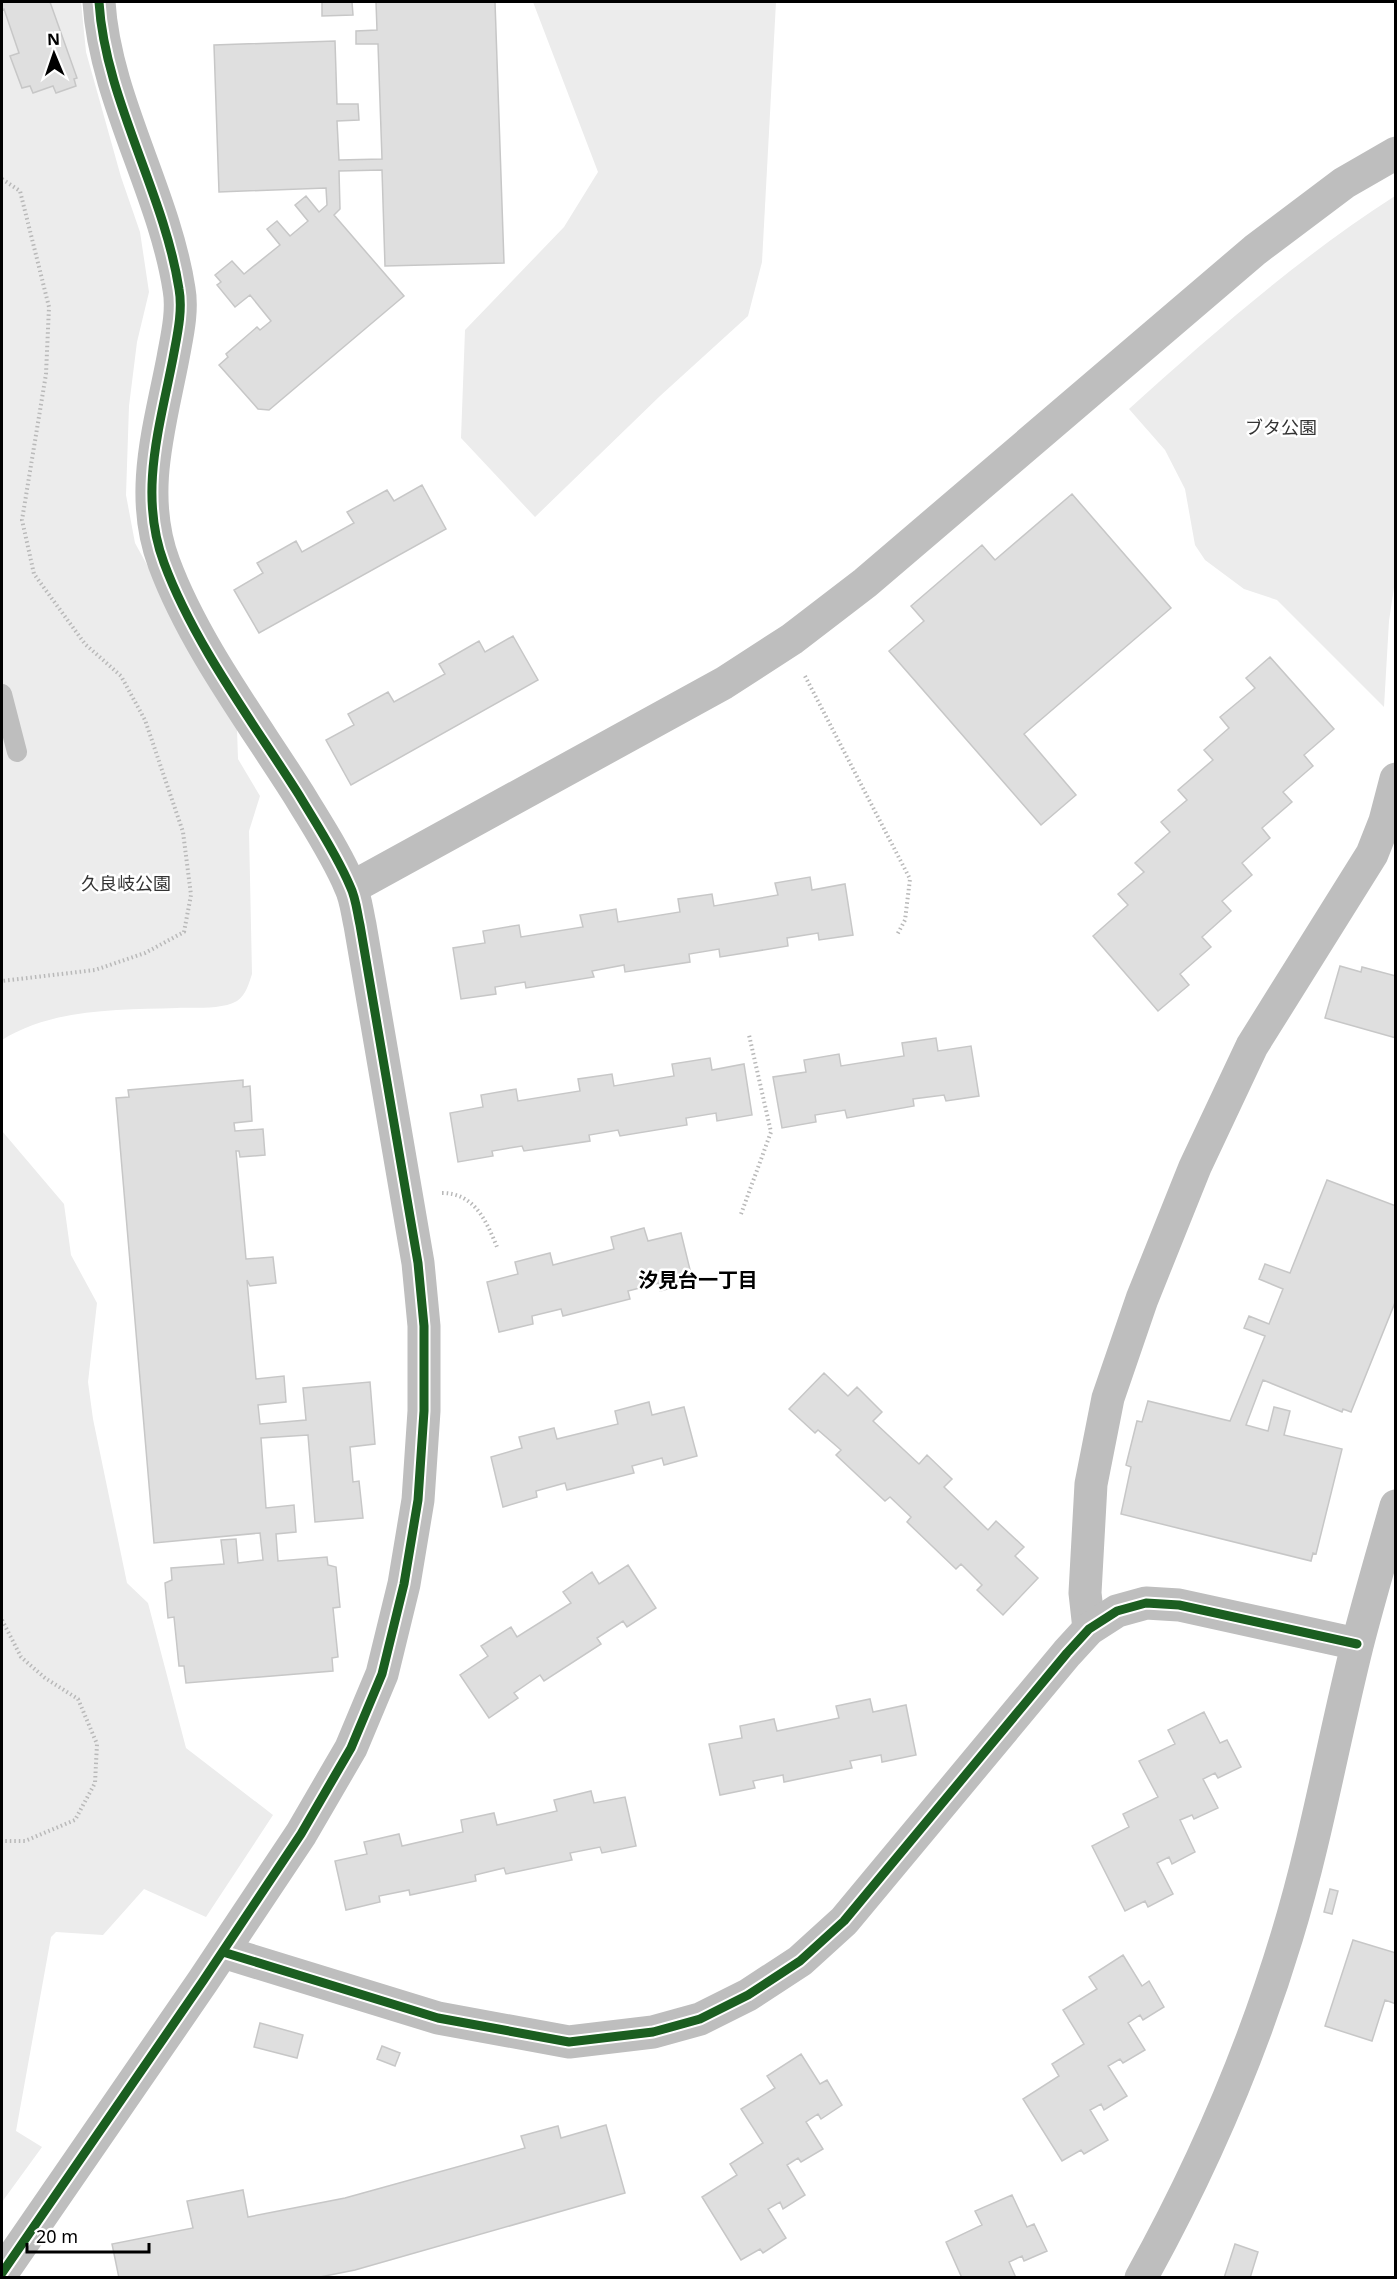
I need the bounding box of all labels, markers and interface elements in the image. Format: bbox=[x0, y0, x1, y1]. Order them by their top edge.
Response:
north arrow bbox=[24, 24, 84, 84]
text: N bbox=[47, 28, 60, 50]
park label: ブタ公園 bbox=[1245, 415, 1317, 439]
park label: 久良岐公園 bbox=[81, 871, 171, 895]
district label: 汐見台一丁目 bbox=[638, 1266, 758, 1293]
scale bar bbox=[27, 2216, 148, 2254]
text: 20 m bbox=[36, 2224, 78, 2248]

